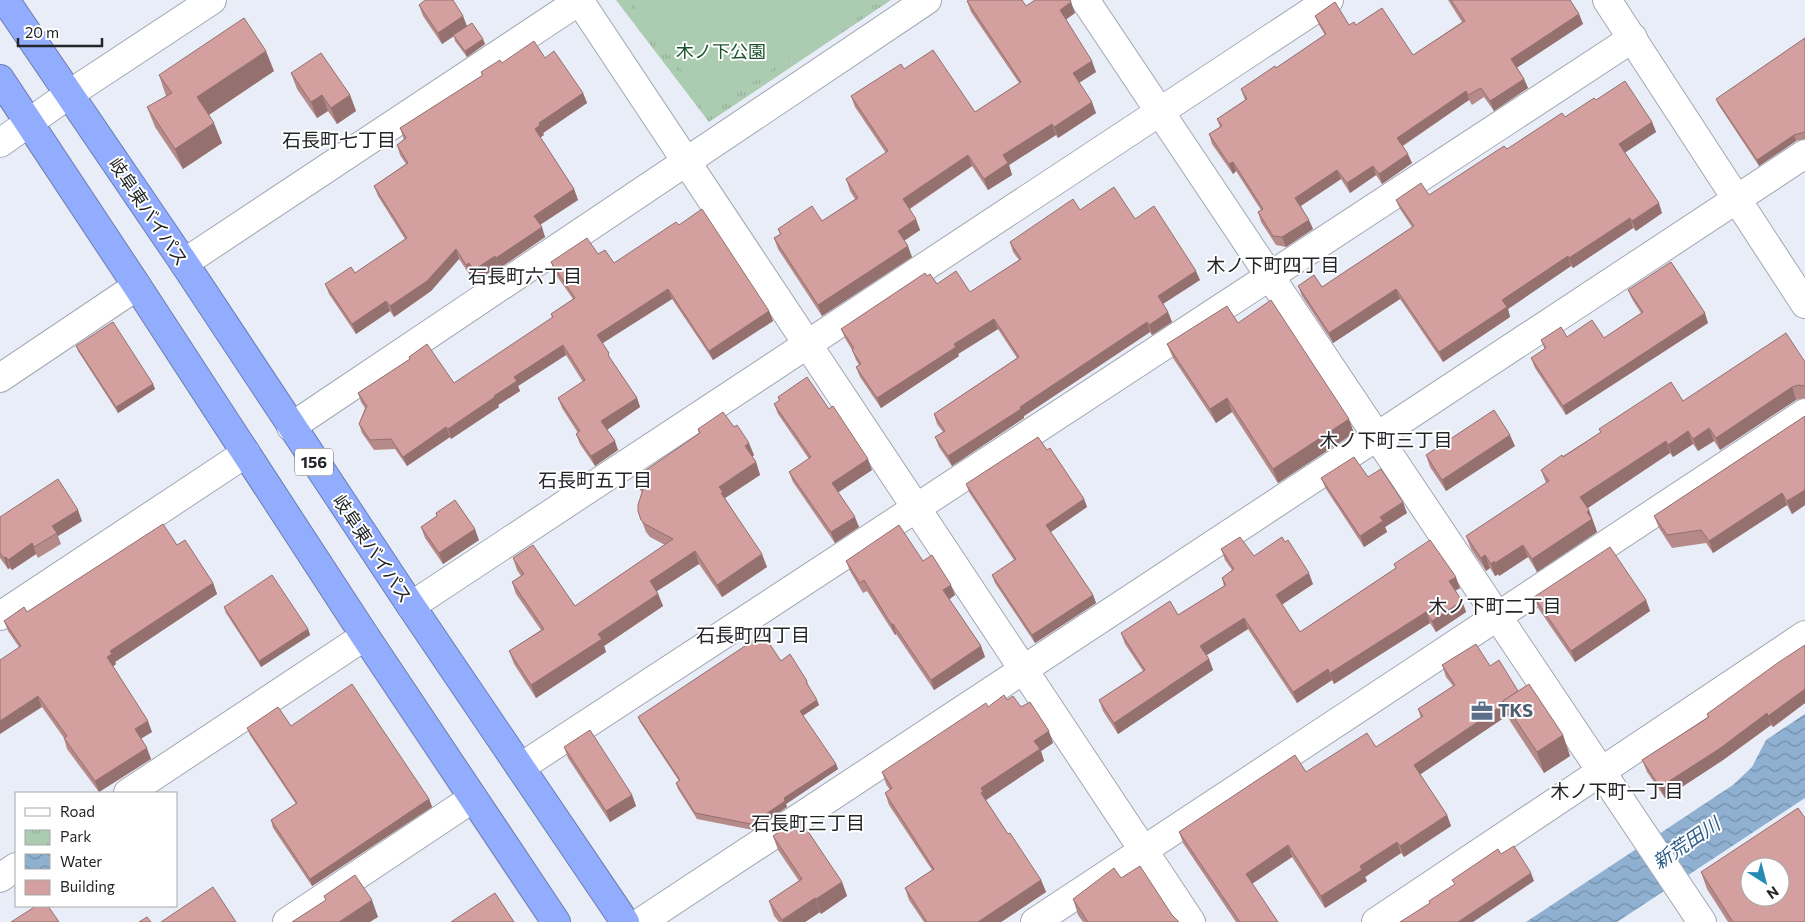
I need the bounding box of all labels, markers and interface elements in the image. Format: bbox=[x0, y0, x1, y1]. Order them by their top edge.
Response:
scale bar bbox=[18, 15, 101, 47]
text: 20 m bbox=[25, 23, 59, 41]
park label: 木ノ下公園 bbox=[676, 40, 766, 62]
district label: 石長町七丁目 bbox=[282, 128, 396, 151]
street label: 岐阜東バイパス bbox=[105, 153, 193, 270]
district label: 木ノ下町四丁目 bbox=[1206, 253, 1340, 276]
district label: 石長町六丁目 bbox=[468, 264, 582, 287]
district label: 木ノ下町三丁目 bbox=[1319, 428, 1453, 451]
road number: 156 bbox=[295, 448, 333, 476]
district label: 石長町五丁目 bbox=[538, 468, 652, 491]
street label: 岐阜東バイパス bbox=[329, 490, 417, 607]
district label: 木ノ下町二丁目 bbox=[1428, 594, 1562, 617]
district label: 石長町四丁目 bbox=[696, 623, 810, 646]
office icon: TKS bbox=[1469, 698, 1495, 724]
place label: TKS bbox=[1498, 699, 1533, 721]
district label: 木ノ下町一丁目 bbox=[1550, 779, 1684, 802]
legend bbox=[15, 792, 178, 907]
text: Road bbox=[60, 802, 95, 820]
district label: 石長町三丁目 bbox=[751, 811, 865, 834]
water label: 新荒田川 bbox=[1648, 811, 1725, 873]
text: Park bbox=[60, 827, 91, 845]
text: Water bbox=[60, 852, 102, 870]
north arrow bbox=[1740, 857, 1790, 907]
text: Building bbox=[60, 877, 115, 895]
text: N bbox=[1764, 883, 1782, 903]

